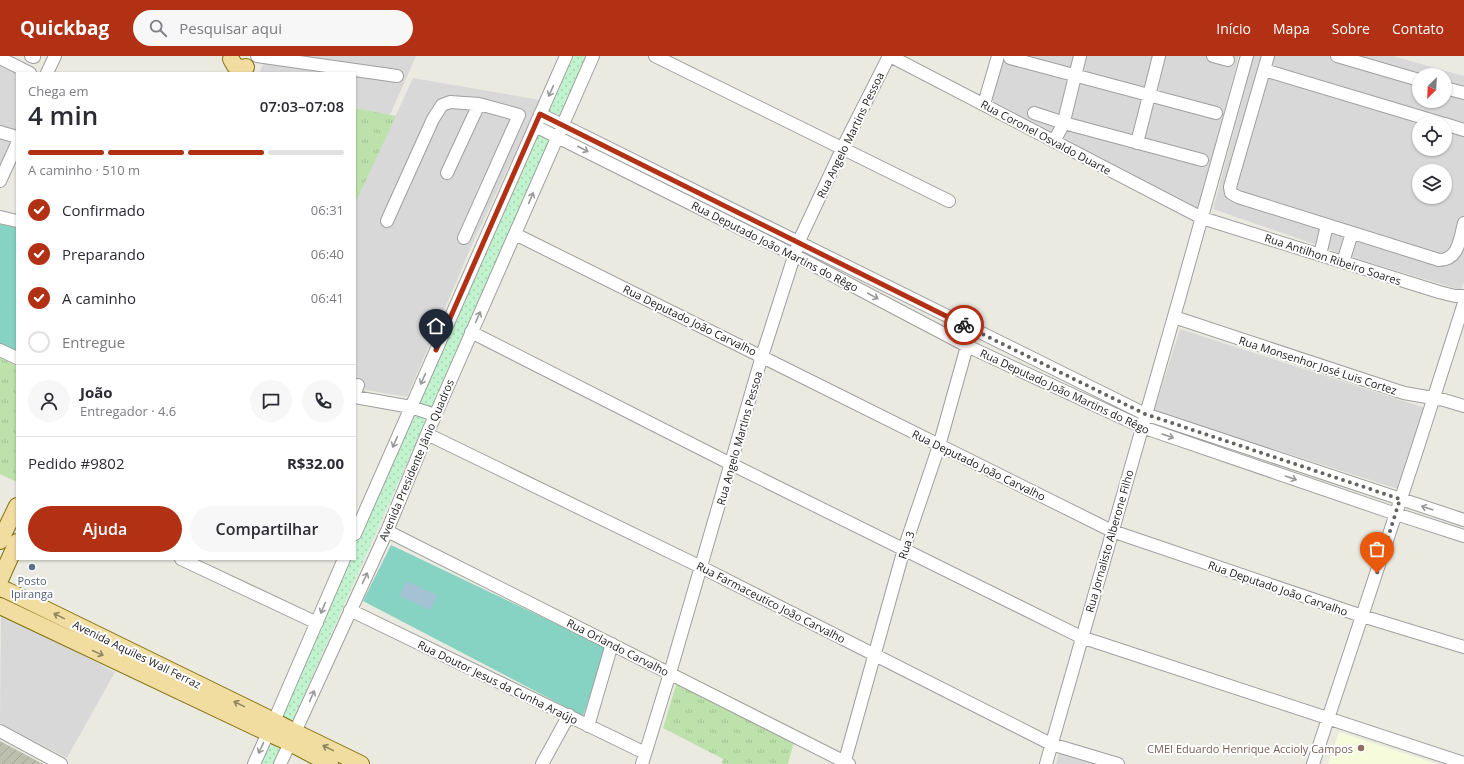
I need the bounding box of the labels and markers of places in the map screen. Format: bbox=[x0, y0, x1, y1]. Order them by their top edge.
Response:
pin bbox=[419, 309, 453, 350]
pin bbox=[1360, 532, 1394, 573]
marker: Posto Ipiranga bbox=[27, 562, 37, 572]
place label: Posto Ipiranga bbox=[11, 573, 53, 601]
place label: CMEI Eduardo Henrique Accioly Campos bbox=[1147, 741, 1353, 756]
marker: CMEI Eduardo Henrique Accioly Campos bbox=[1356, 743, 1366, 753]

